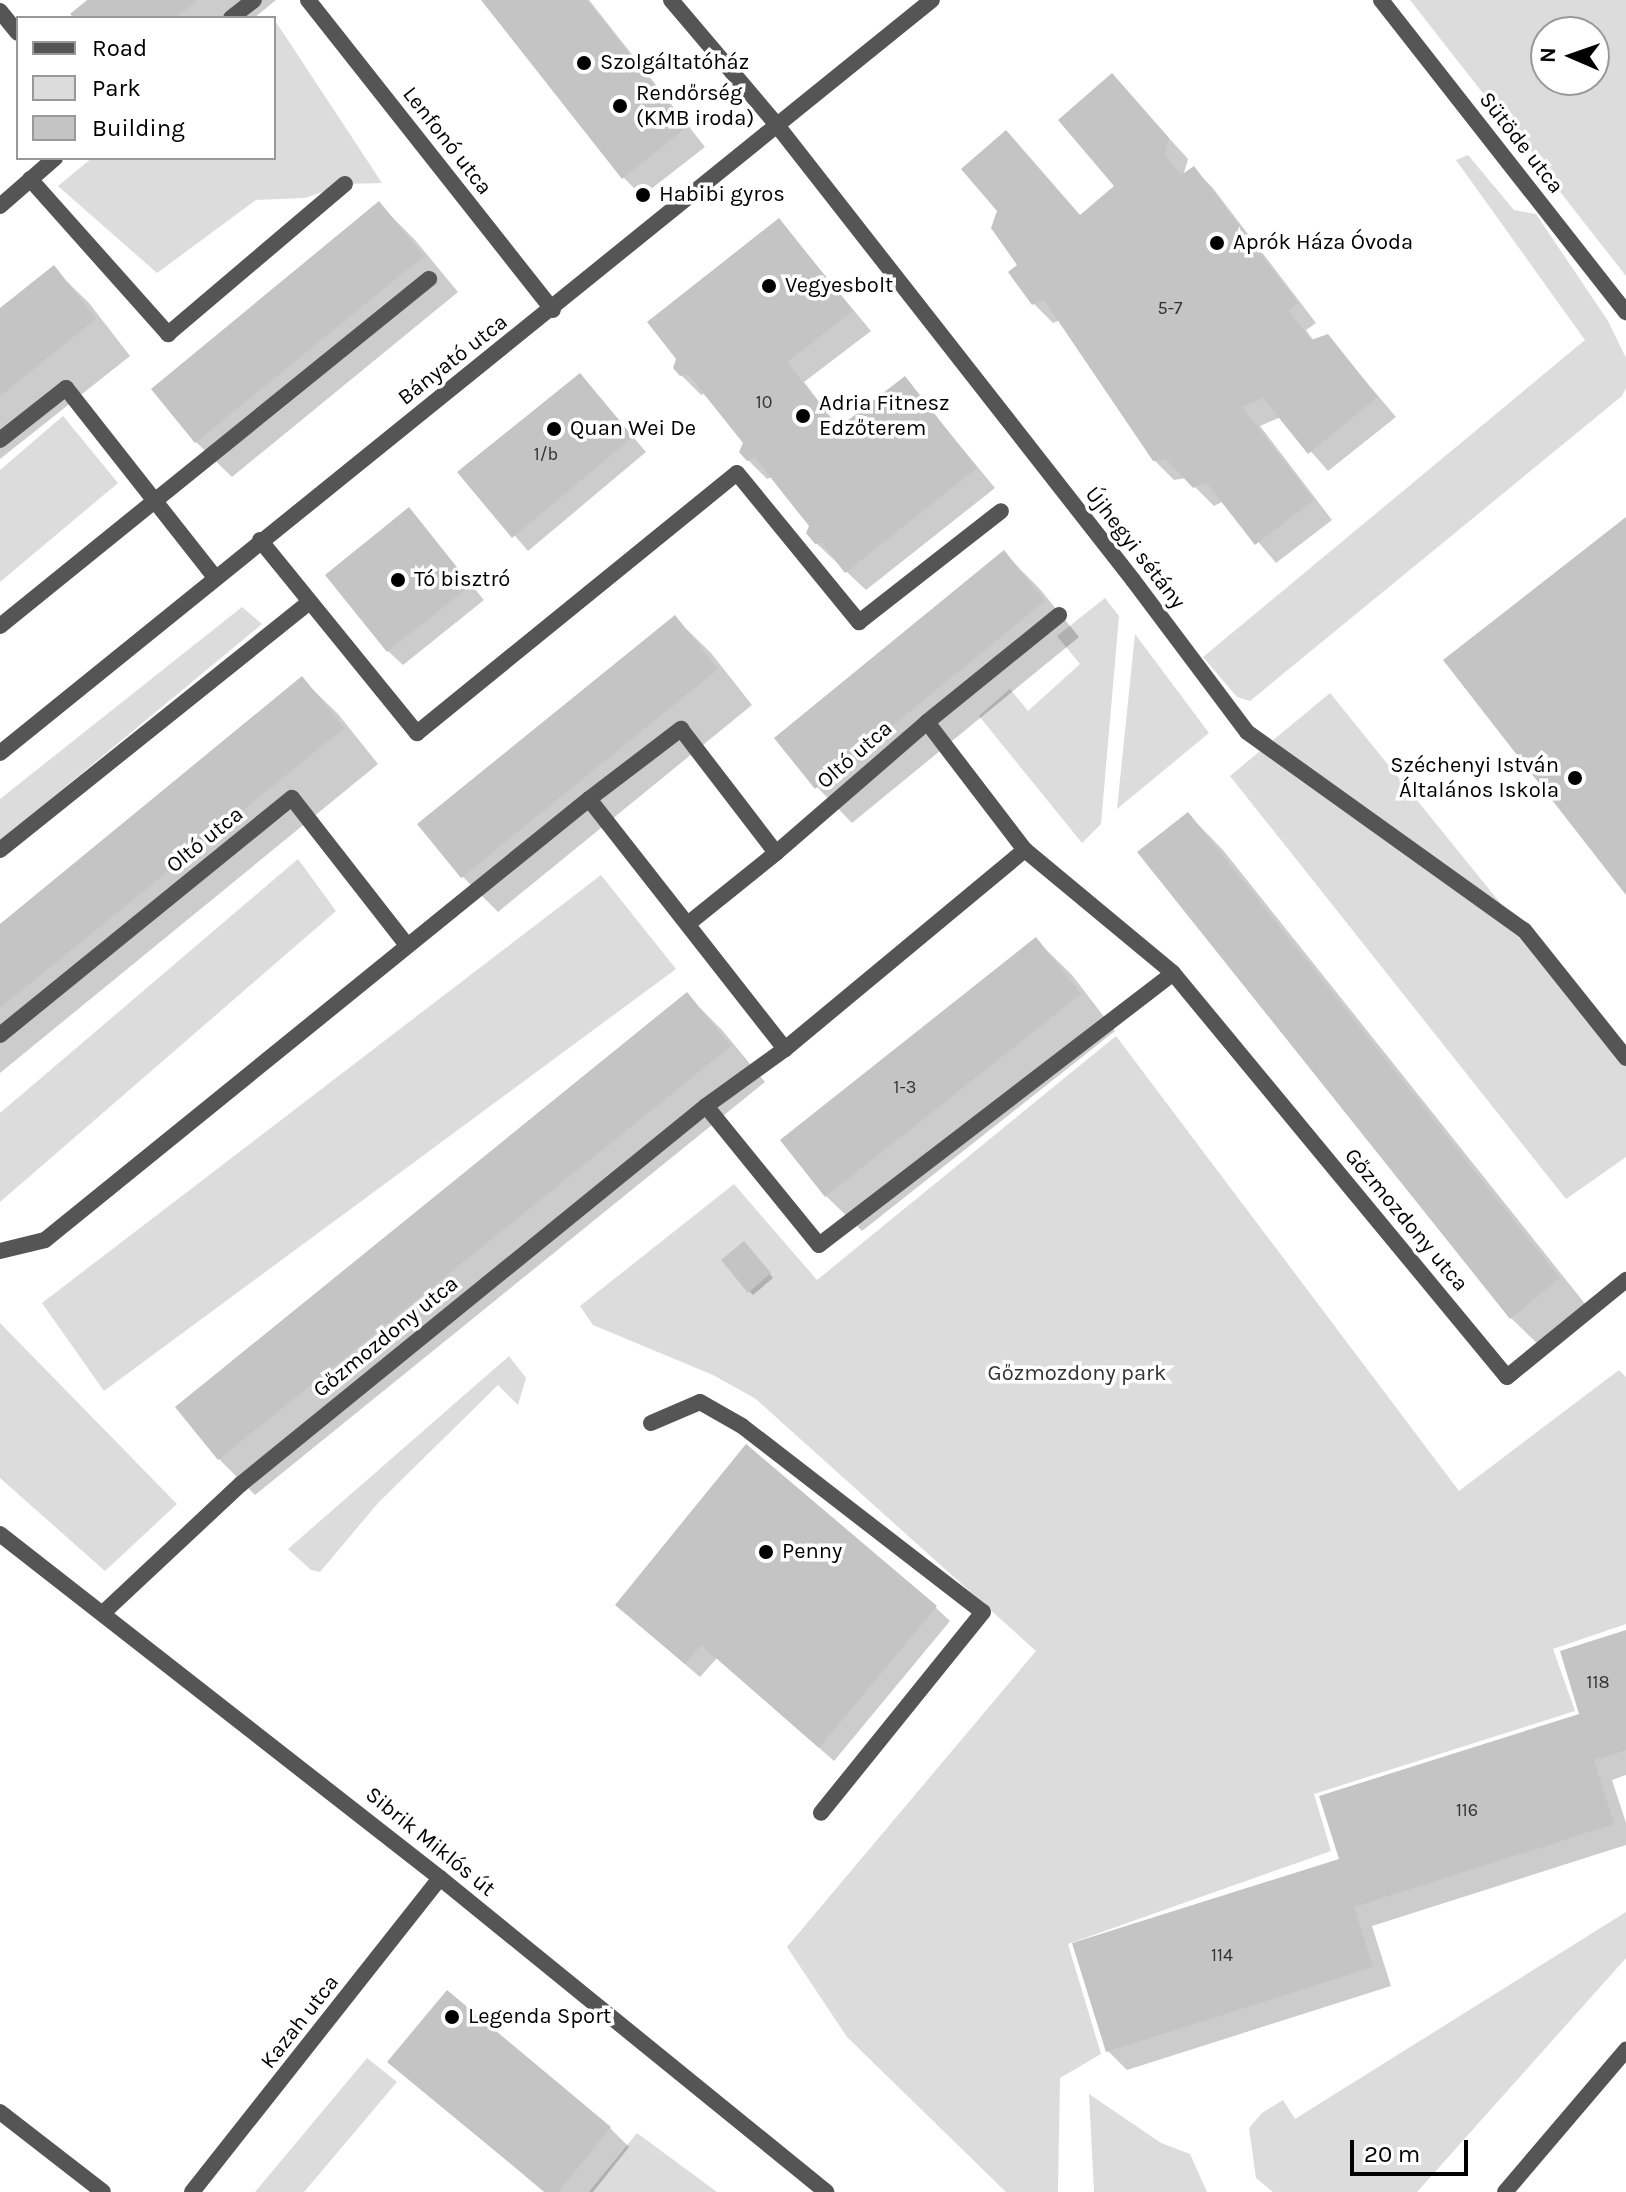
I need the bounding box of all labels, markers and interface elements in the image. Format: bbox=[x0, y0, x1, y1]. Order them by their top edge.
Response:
legend bbox=[16, 16, 276, 160]
north arrow bbox=[1530, 16, 1610, 96]
text: Road bbox=[92, 34, 147, 62]
text: N bbox=[1535, 47, 1561, 64]
place label: Szolgáltatóház bbox=[600, 50, 749, 76]
marker: Szolgáltatóház bbox=[575, 54, 593, 72]
text: Park bbox=[92, 74, 141, 102]
place label: Rendőrség (KMB iroda) bbox=[636, 80, 754, 132]
street label: Lenfonó utca bbox=[397, 82, 497, 200]
street label: Sütöde utca bbox=[1473, 87, 1569, 199]
marker: Rendőrség (KMB iroda) bbox=[611, 97, 629, 115]
text: Building bbox=[92, 114, 185, 142]
place label: Habibi gyros bbox=[659, 182, 785, 208]
marker: Habibi gyros bbox=[634, 186, 652, 204]
place label: Aprók Háza Óvoda bbox=[1233, 230, 1413, 256]
marker: Aprók Háza Óvoda bbox=[1208, 234, 1226, 252]
place label: Vegyesbolt bbox=[785, 273, 893, 299]
marker: Vegyesbolt bbox=[760, 277, 778, 295]
house number: 5-7 bbox=[1158, 297, 1182, 319]
street label: Bányató utca bbox=[393, 309, 513, 411]
place label: Adria Fitnesz Edzőterem bbox=[819, 390, 949, 442]
house number: 10 bbox=[756, 391, 772, 413]
marker: Adria Fitnesz Edzőterem bbox=[794, 407, 812, 425]
place label: Quan Wei De bbox=[570, 416, 696, 442]
marker: Quan Wei De bbox=[545, 420, 563, 438]
house number: 1/b bbox=[534, 443, 558, 465]
street label: Újhegyi sétány bbox=[1079, 482, 1191, 614]
place label: Tó bisztró bbox=[414, 567, 510, 593]
marker: Tó bisztró bbox=[389, 571, 407, 589]
street label: Oltó utca bbox=[812, 715, 898, 795]
place label: Széchenyi István Általános Iskola bbox=[1390, 752, 1559, 804]
marker: Széchenyi István Általános Iskola bbox=[1566, 769, 1584, 787]
street label: Oltó utca bbox=[161, 801, 249, 879]
house number: 1-3 bbox=[894, 1076, 916, 1098]
street label: Gőzmozdony utca bbox=[1339, 1143, 1473, 1297]
street label: Gőzmozdony utca bbox=[308, 1271, 464, 1403]
park label: Gőzmozdony park bbox=[988, 1361, 1166, 1387]
place label: Penny bbox=[782, 1539, 842, 1565]
marker: Penny bbox=[757, 1543, 775, 1561]
house number: 118 bbox=[1587, 1671, 1609, 1693]
street label: Sibrik Miklós út bbox=[360, 1782, 500, 1902]
house number: 116 bbox=[1456, 1799, 1478, 1821]
house number: 114 bbox=[1211, 1944, 1233, 1966]
street label: Kazah utca bbox=[255, 1970, 345, 2074]
place label: Legenda Sport bbox=[468, 2004, 611, 2030]
marker: Legenda Sport bbox=[443, 2008, 461, 2026]
scale bar bbox=[1354, 2124, 1472, 2174]
text: 20 m bbox=[1364, 2140, 1420, 2168]

